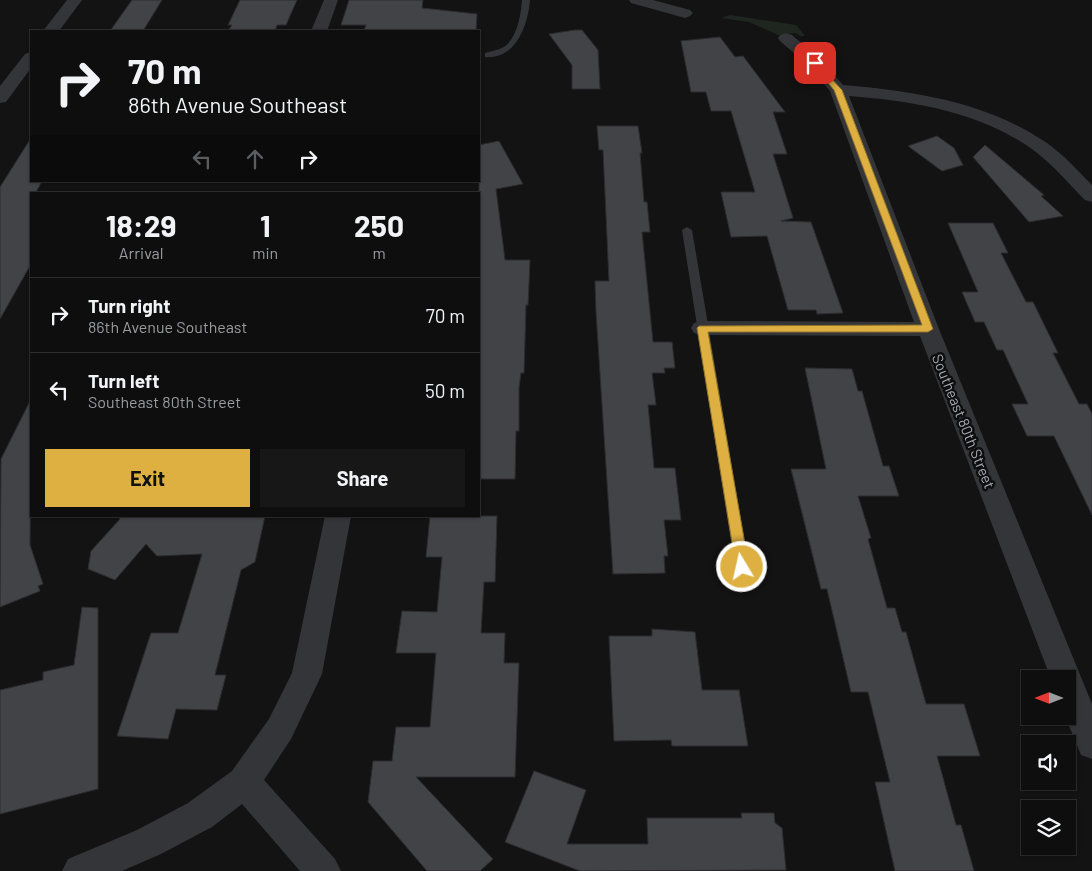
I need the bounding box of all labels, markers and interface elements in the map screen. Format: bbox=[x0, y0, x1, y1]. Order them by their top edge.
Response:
pin bbox=[794, 42, 836, 84]
text: 70 m bbox=[128, 49, 202, 91]
icon: arrive bbox=[801, 49, 829, 77]
icon: right bbox=[45, 50, 110, 115]
text: 86th Avenue Southeast bbox=[128, 91, 347, 117]
icon: left bbox=[188, 145, 216, 173]
icon: ahead bbox=[241, 145, 269, 173]
icon: right bbox=[294, 145, 322, 173]
text: 18:29 bbox=[106, 207, 176, 243]
text: 1 bbox=[260, 207, 271, 243]
text: 250 bbox=[354, 207, 404, 243]
text: Arrival bbox=[119, 243, 163, 262]
text: min bbox=[252, 243, 278, 262]
text: m bbox=[372, 243, 386, 262]
text: Turn right bbox=[88, 294, 170, 317]
icon: right bbox=[45, 301, 73, 329]
text: 70 m bbox=[426, 304, 465, 327]
text: 86th Avenue Southeast bbox=[88, 317, 247, 336]
street label: Southeast 80th Street bbox=[929, 351, 999, 491]
text: Turn left bbox=[88, 369, 159, 392]
icon: left bbox=[45, 376, 73, 404]
text: 50 m bbox=[425, 379, 465, 402]
text: Southeast 80th Street bbox=[88, 392, 241, 411]
button: Exit bbox=[45, 449, 250, 507]
button: Share bbox=[260, 449, 465, 507]
position arrow bbox=[715, 540, 767, 592]
north arrow bbox=[1021, 670, 1076, 725]
map controls bbox=[1021, 670, 1076, 855]
button: sound bbox=[1021, 735, 1076, 790]
button: layers bbox=[1021, 800, 1076, 855]

